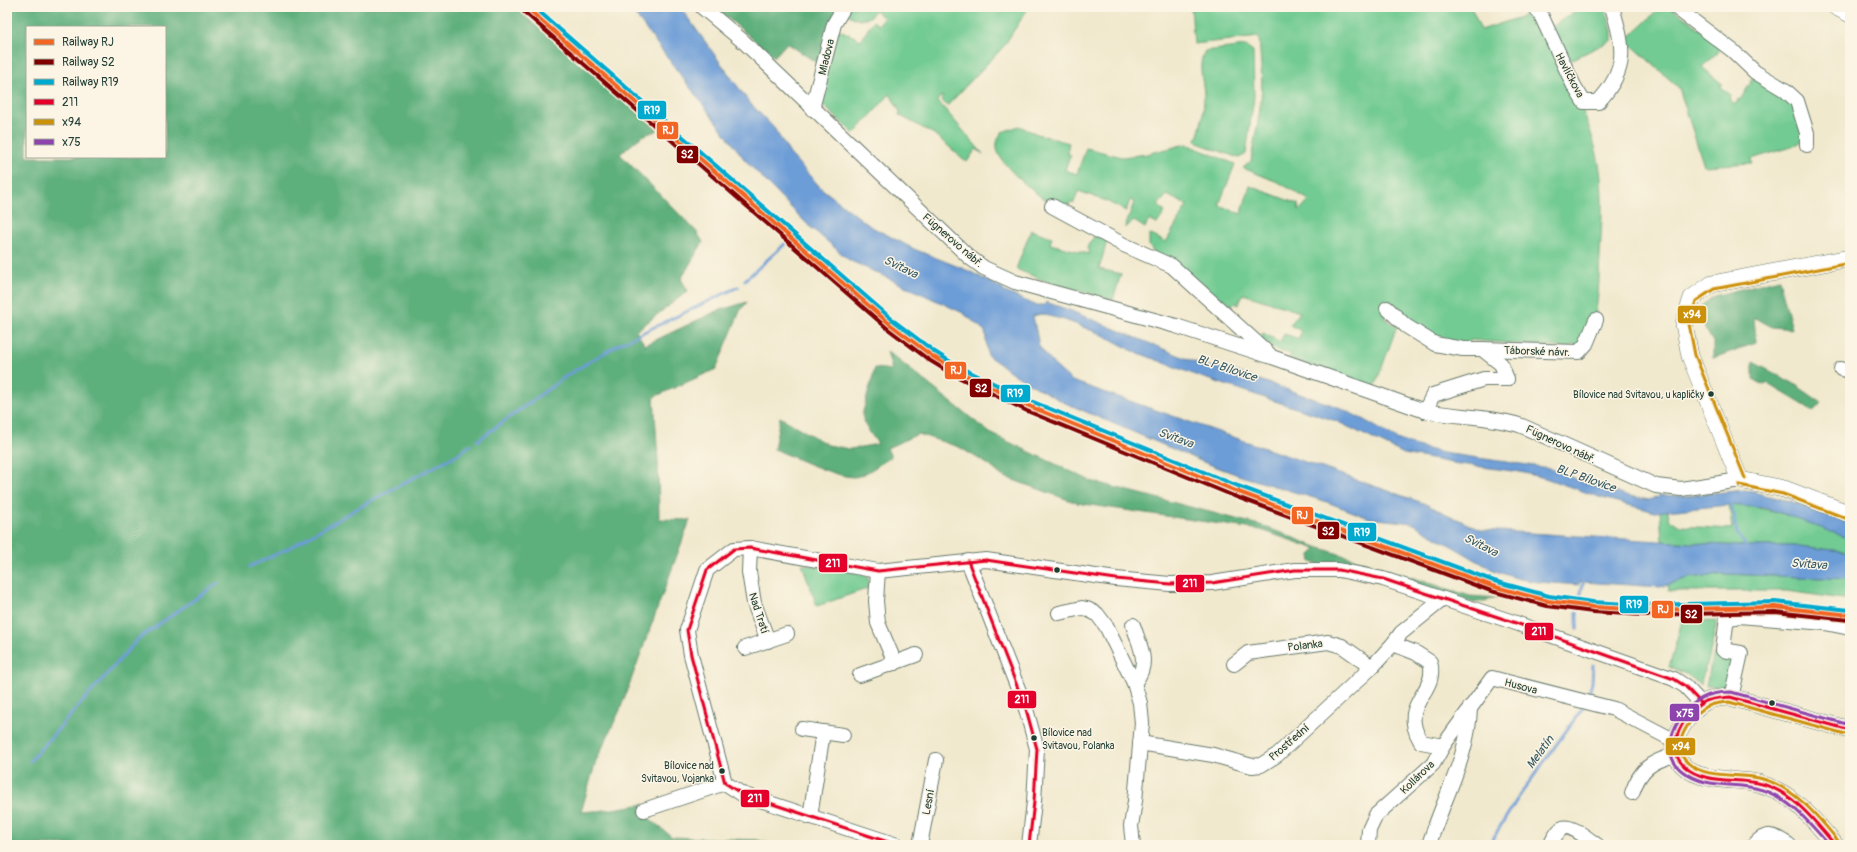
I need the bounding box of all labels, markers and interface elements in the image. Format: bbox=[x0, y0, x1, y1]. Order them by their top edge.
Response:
legend bbox=[26, 26, 166, 158]
text: Railway RJ bbox=[62, 35, 114, 50]
street label: Mladova bbox=[816, 38, 837, 77]
street label: Havlíčkova bbox=[1552, 51, 1587, 100]
text: Railway S2 bbox=[62, 55, 115, 70]
text: Railway R19 bbox=[62, 75, 119, 90]
text: 211 bbox=[62, 95, 78, 110]
line badge: R19 bbox=[637, 100, 667, 120]
text: R19 bbox=[644, 104, 660, 117]
text: x94 bbox=[62, 115, 81, 130]
line badge: RJ bbox=[656, 121, 679, 140]
text: RJ bbox=[662, 124, 675, 137]
text: x75 bbox=[62, 135, 81, 150]
line badge: S2 bbox=[676, 145, 699, 164]
text: S2 bbox=[681, 148, 693, 161]
street label: Fügnerovo nábř. bbox=[920, 211, 986, 270]
water label: Svitava bbox=[881, 253, 921, 283]
line badge: x94 bbox=[1677, 305, 1707, 324]
text: x94 bbox=[1682, 308, 1701, 321]
street label: Táborské návr. bbox=[1504, 344, 1570, 359]
water label: BLP Bílovice bbox=[1195, 352, 1260, 385]
line badge: RJ bbox=[944, 361, 967, 380]
text: RJ bbox=[950, 364, 963, 377]
line badge: S2 bbox=[969, 378, 992, 398]
text: S2 bbox=[975, 382, 987, 395]
line badge: R19 bbox=[1000, 384, 1031, 403]
text: R19 bbox=[1007, 387, 1023, 400]
place label: Bílovice nad Svitavou, u kapličky bbox=[1573, 389, 1705, 401]
marker: Bílovice nad Svitavou, u kapličky bbox=[1706, 389, 1716, 399]
street label: Fügnerovo nábř. bbox=[1524, 423, 1598, 466]
water label: Svitava bbox=[1156, 425, 1197, 452]
water label: BLP Bílovice bbox=[1554, 461, 1619, 496]
line badge: RJ bbox=[1291, 506, 1314, 525]
text: RJ bbox=[1296, 509, 1309, 522]
line badge: S2 bbox=[1317, 521, 1340, 540]
line badge: R19 bbox=[1347, 522, 1377, 542]
text: S2 bbox=[1322, 525, 1334, 538]
text: R19 bbox=[1354, 526, 1370, 539]
water label: Svitava bbox=[1461, 531, 1501, 561]
line badge: 211 bbox=[818, 553, 848, 573]
water label: Svitava bbox=[1791, 556, 1829, 573]
text: 211 bbox=[826, 557, 840, 570]
unlabelled marker bbox=[1052, 565, 1062, 575]
line badge: 211 bbox=[1175, 574, 1205, 593]
text: 211 bbox=[1183, 577, 1197, 590]
street label: Nad Tratí bbox=[746, 591, 771, 635]
line badge: R19 bbox=[1619, 595, 1649, 614]
text: R19 bbox=[1626, 598, 1642, 611]
line badge: RJ bbox=[1651, 600, 1674, 619]
text: RJ bbox=[1657, 603, 1670, 616]
line badge: S2 bbox=[1680, 604, 1703, 624]
text: S2 bbox=[1685, 608, 1697, 621]
line badge: 211 bbox=[1524, 622, 1554, 641]
text: 211 bbox=[1532, 625, 1546, 638]
street label: Polanka bbox=[1287, 637, 1323, 654]
street label: Husova bbox=[1503, 676, 1539, 697]
line badge: 211 bbox=[1007, 690, 1037, 709]
text: 211 bbox=[1015, 693, 1029, 706]
unlabelled marker bbox=[1767, 698, 1777, 708]
line badge: x75 bbox=[1669, 703, 1700, 722]
text: x75 bbox=[1675, 707, 1694, 720]
street label: Prostřední bbox=[1266, 721, 1312, 763]
place label: Bílovice nad Svitavou, Polanka bbox=[1042, 727, 1115, 752]
water label: Melatín bbox=[1523, 732, 1558, 772]
marker: Bílovice nad Svitavou, Polanka bbox=[1029, 733, 1039, 743]
line badge: x94 bbox=[1665, 737, 1696, 756]
text: x94 bbox=[1671, 740, 1690, 753]
street label: Kollárova bbox=[1398, 758, 1437, 797]
place label: Bílovice nad Svitavou, Vojanka bbox=[641, 760, 714, 785]
marker: Bílovice nad Svitavou, Vojanka bbox=[717, 766, 727, 776]
street label: Lesní bbox=[920, 788, 937, 816]
line badge: 211 bbox=[740, 789, 770, 808]
text: 211 bbox=[748, 792, 762, 805]

